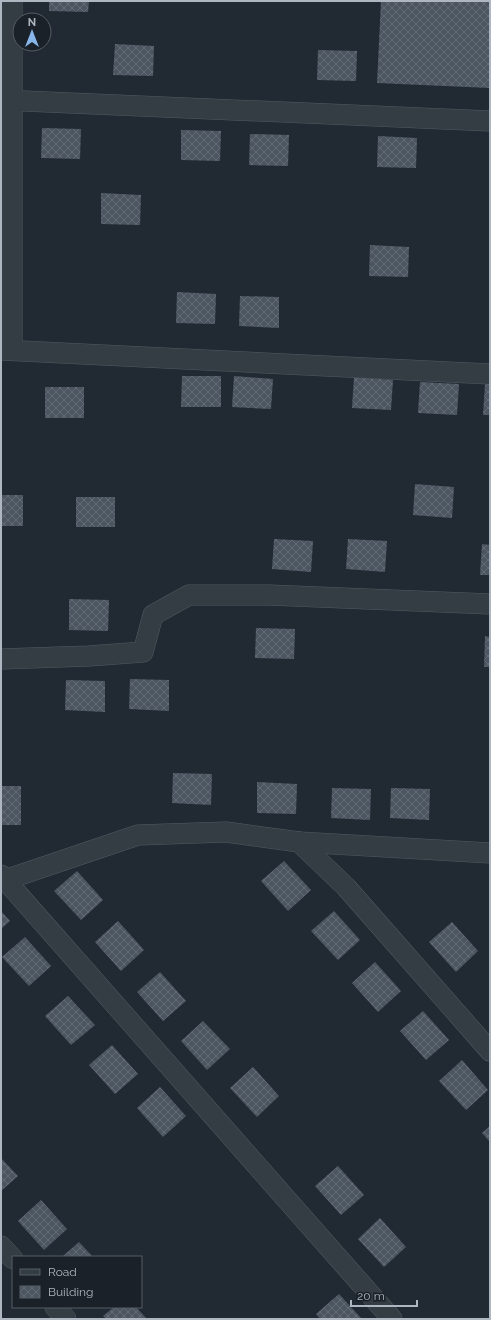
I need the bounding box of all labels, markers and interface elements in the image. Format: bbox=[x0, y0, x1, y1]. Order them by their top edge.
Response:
north arrow bbox=[12, 12, 52, 52]
text: N bbox=[28, 16, 36, 29]
legend bbox=[12, 1256, 142, 1308]
text: Road bbox=[48, 1265, 77, 1279]
scale bar bbox=[351, 1282, 417, 1308]
text: Building bbox=[48, 1285, 94, 1299]
text: 20 m bbox=[357, 1289, 385, 1303]

